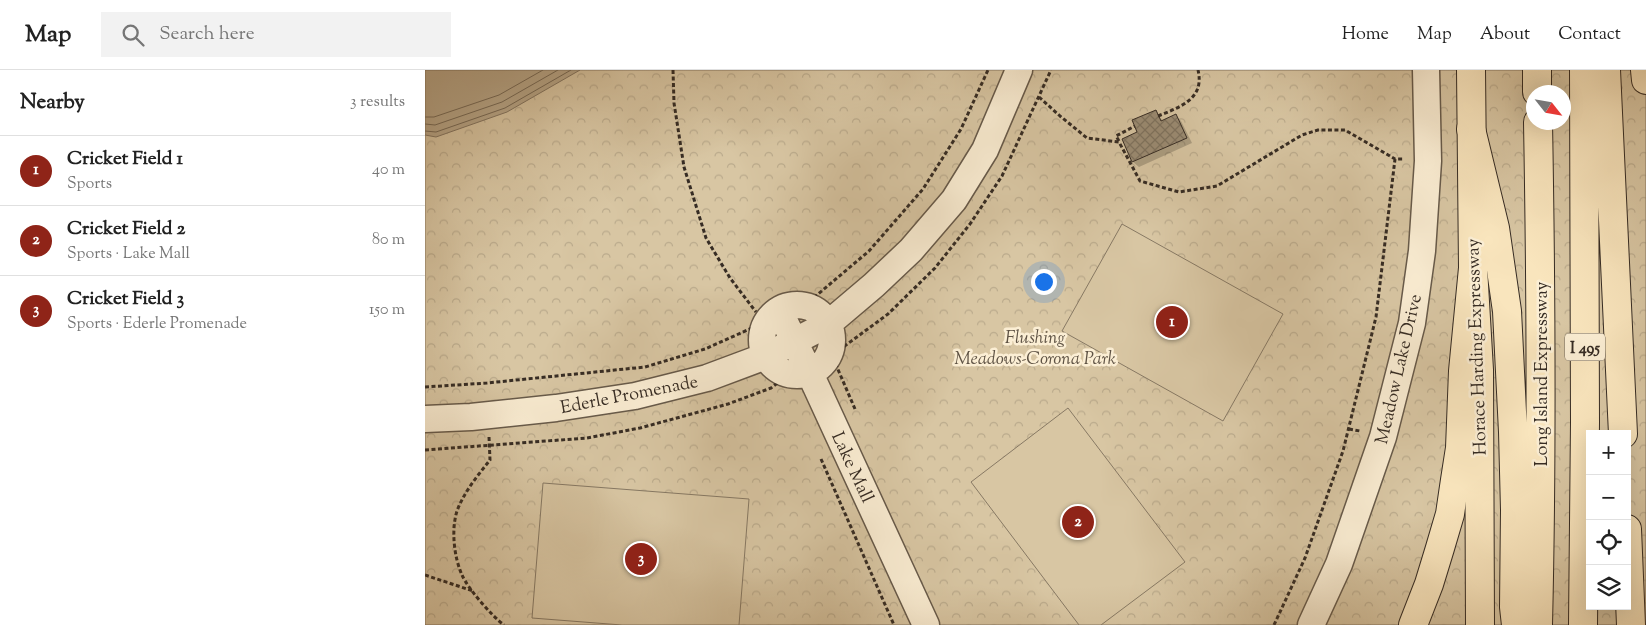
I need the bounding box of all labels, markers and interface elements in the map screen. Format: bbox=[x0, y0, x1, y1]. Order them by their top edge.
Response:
search box bbox=[101, 12, 451, 57]
text: Map bbox=[25, 18, 71, 52]
icon: search bbox=[119, 21, 147, 49]
text: Search here bbox=[159, 21, 255, 48]
text: Home bbox=[1342, 22, 1389, 48]
text: Map bbox=[1417, 22, 1452, 48]
text: About bbox=[1480, 22, 1530, 48]
text: Contact bbox=[1558, 22, 1621, 48]
north arrow bbox=[1526, 85, 1571, 130]
text: Nearby bbox=[20, 88, 85, 118]
text: 3 results bbox=[350, 91, 405, 114]
text: Cricket Field 1 bbox=[67, 146, 183, 173]
text: 1 bbox=[33, 159, 39, 182]
text: 40 m bbox=[372, 159, 405, 182]
text: Sports bbox=[67, 173, 112, 196]
text: Cricket Field 2 bbox=[67, 216, 185, 243]
text: 2 bbox=[32, 229, 40, 252]
text: 80 m bbox=[372, 229, 405, 252]
street label: Horace Harding Expressway bbox=[1461, 238, 1495, 456]
text: Sports · Lake Mall bbox=[67, 243, 190, 266]
your location bbox=[1031, 269, 1057, 295]
street label: Long Island Expressway bbox=[1530, 282, 1556, 466]
text: Cricket Field 3 bbox=[67, 286, 184, 313]
street label: Meadow Lake Drive bbox=[1370, 292, 1430, 447]
text: 3 bbox=[33, 299, 39, 322]
text: 150 m bbox=[369, 299, 405, 322]
pin: 1 bbox=[1156, 303, 1188, 341]
text: Sports · Ederle Promenade bbox=[67, 313, 247, 336]
park label: Flushing Meadows-Corona Park bbox=[954, 326, 1116, 373]
road number: I 495 bbox=[1565, 334, 1605, 360]
street label: Ederle Promenade bbox=[558, 370, 700, 422]
street label: Lake Mall bbox=[823, 428, 879, 508]
map controls bbox=[1586, 430, 1631, 610]
button: + bbox=[1586, 430, 1631, 475]
button: − bbox=[1586, 475, 1631, 520]
pin: 2 bbox=[1062, 503, 1094, 541]
button: locate bbox=[1586, 520, 1631, 565]
pin: 3 bbox=[625, 540, 657, 578]
button: layers bbox=[1586, 565, 1631, 610]

